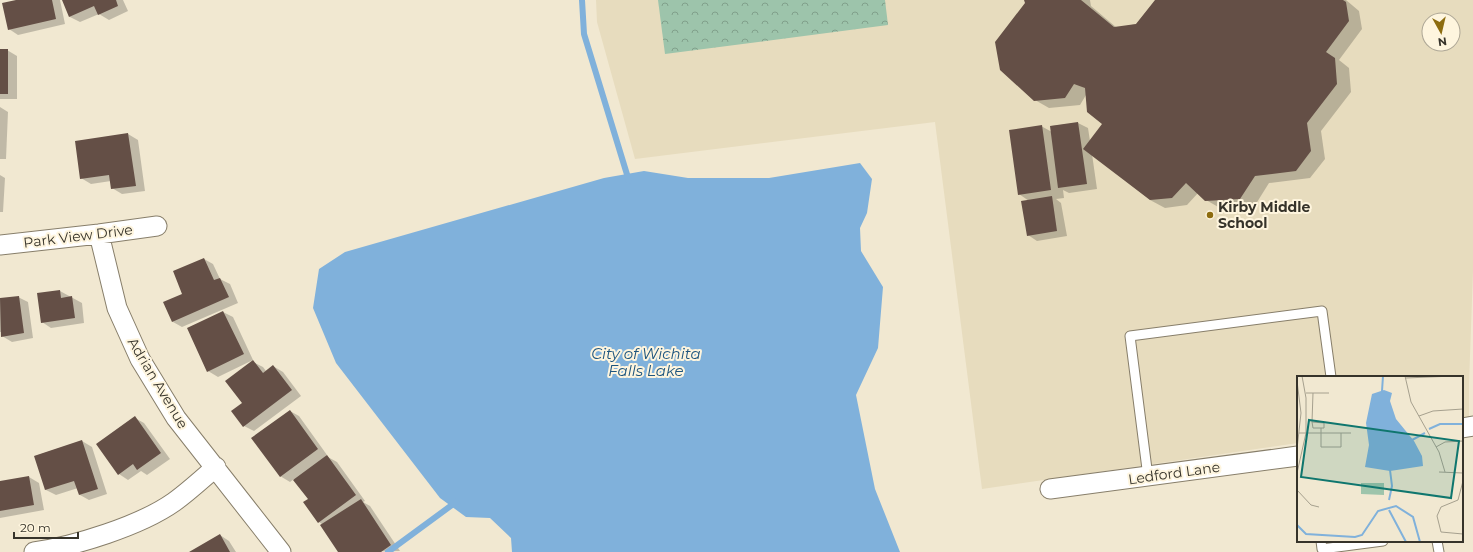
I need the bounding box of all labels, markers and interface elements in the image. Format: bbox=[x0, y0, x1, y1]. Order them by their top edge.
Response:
north arrow bbox=[1421, 12, 1461, 52]
text: N bbox=[1437, 34, 1448, 49]
place label: Kirby Middle School bbox=[1218, 198, 1311, 232]
marker: Kirby Middle School bbox=[1205, 210, 1215, 220]
street label: Park View Drive bbox=[22, 220, 134, 252]
street label: Adrian Avenue bbox=[124, 334, 192, 432]
water label: City of Wichita Falls Lake bbox=[591, 344, 701, 380]
inset map bbox=[1297, 376, 1463, 542]
street label: Ledford Lane bbox=[1127, 458, 1221, 488]
scale bar bbox=[14, 514, 78, 540]
text: 20 m bbox=[20, 520, 51, 535]

